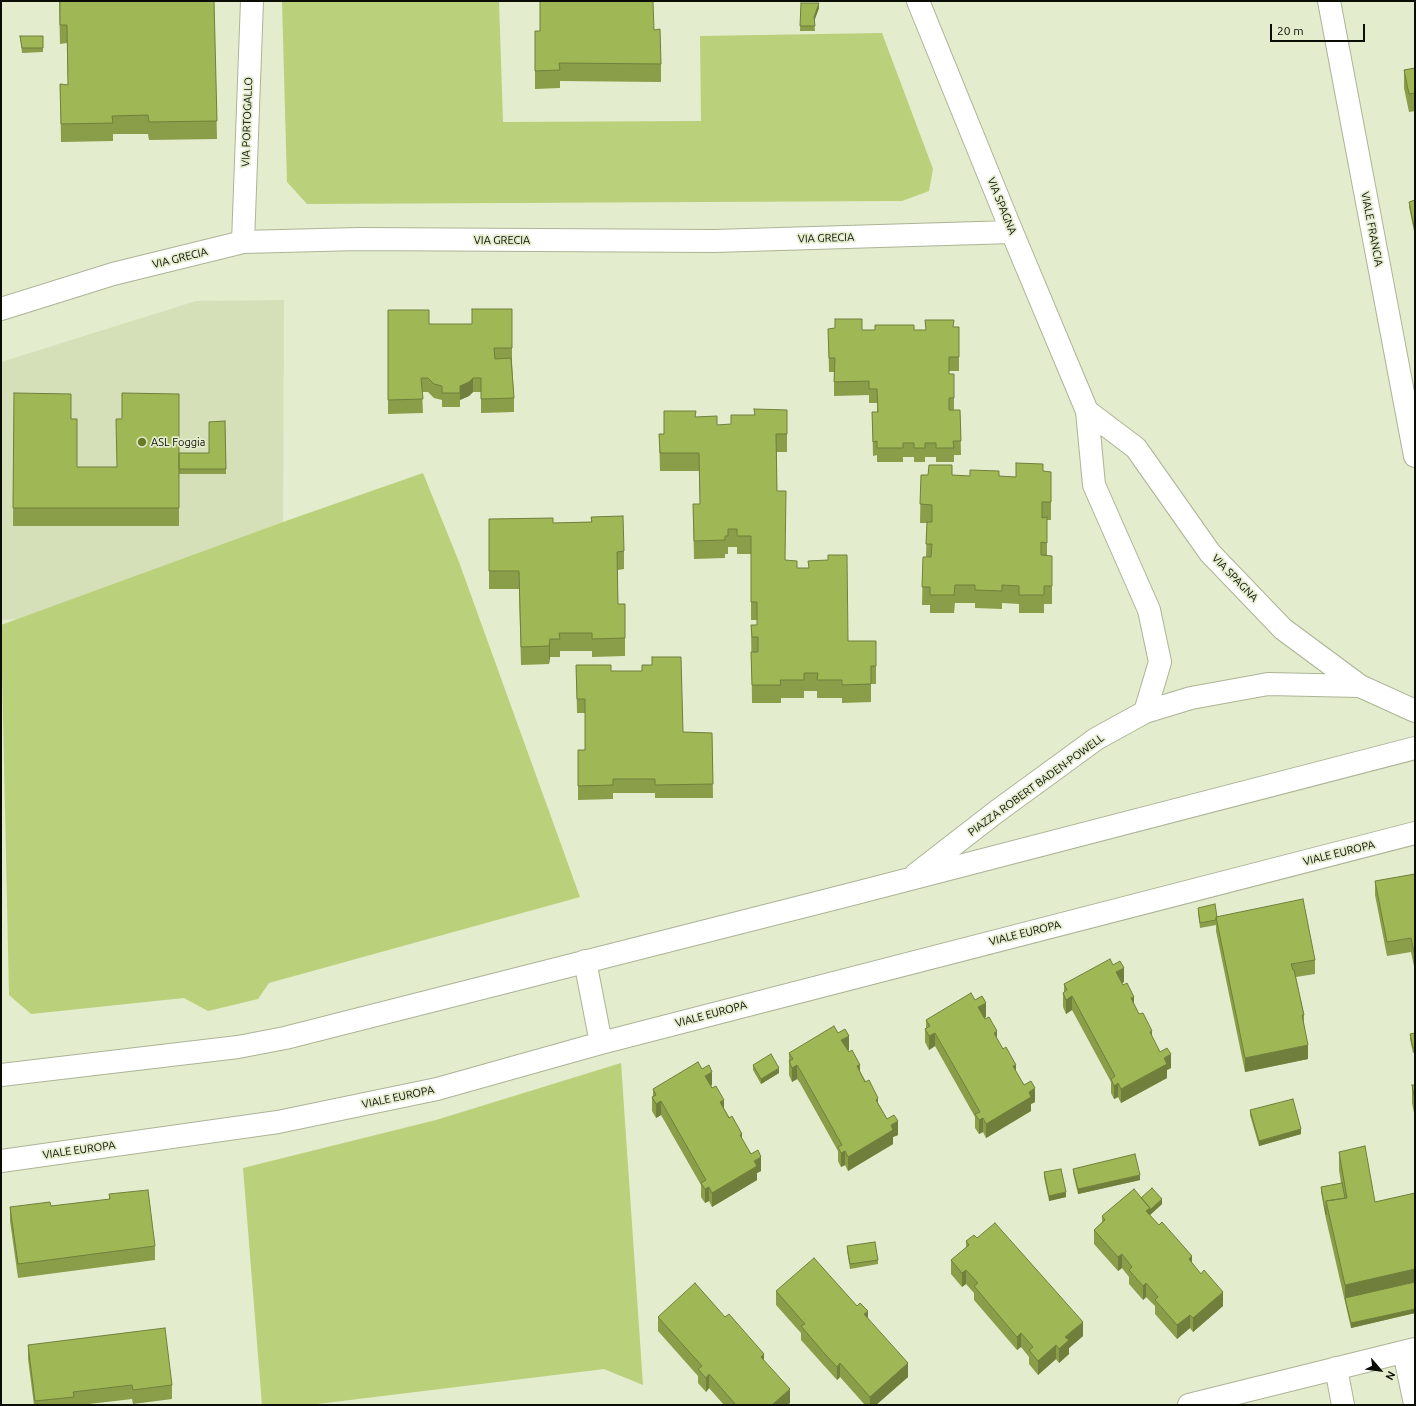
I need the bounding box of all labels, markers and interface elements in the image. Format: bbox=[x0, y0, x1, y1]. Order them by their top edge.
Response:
scale bar bbox=[1272, 16, 1367, 42]
text: 20 m bbox=[1277, 24, 1304, 37]
street label: VIA PORTOGALLO bbox=[239, 77, 255, 167]
street label: VIA SPAGNA bbox=[985, 175, 1019, 237]
street label: VIALE FRANCIA bbox=[1358, 190, 1386, 268]
street label: VIA GRECIA bbox=[798, 230, 854, 246]
street label: VIA GRECIA bbox=[474, 233, 530, 247]
street label: VIA GRECIA bbox=[151, 245, 209, 271]
place label: ASL Foggia bbox=[151, 435, 205, 449]
marker: ASL Foggia bbox=[136, 436, 148, 448]
street label: VIA SPAGNA bbox=[1209, 552, 1261, 604]
street label: PIAZZA ROBERT BADEN-POWELL bbox=[965, 731, 1107, 839]
street label: VIALE EUROPA bbox=[1302, 838, 1376, 868]
street label: VIALE EUROPA bbox=[988, 918, 1062, 948]
street label: VIALE EUROPA bbox=[674, 998, 748, 1030]
street label: VIALE EUROPA bbox=[361, 1083, 435, 1111]
street label: VIALE EUROPA bbox=[42, 1138, 116, 1162]
north arrow bbox=[1360, 1350, 1400, 1390]
text: N bbox=[1383, 1369, 1398, 1382]

